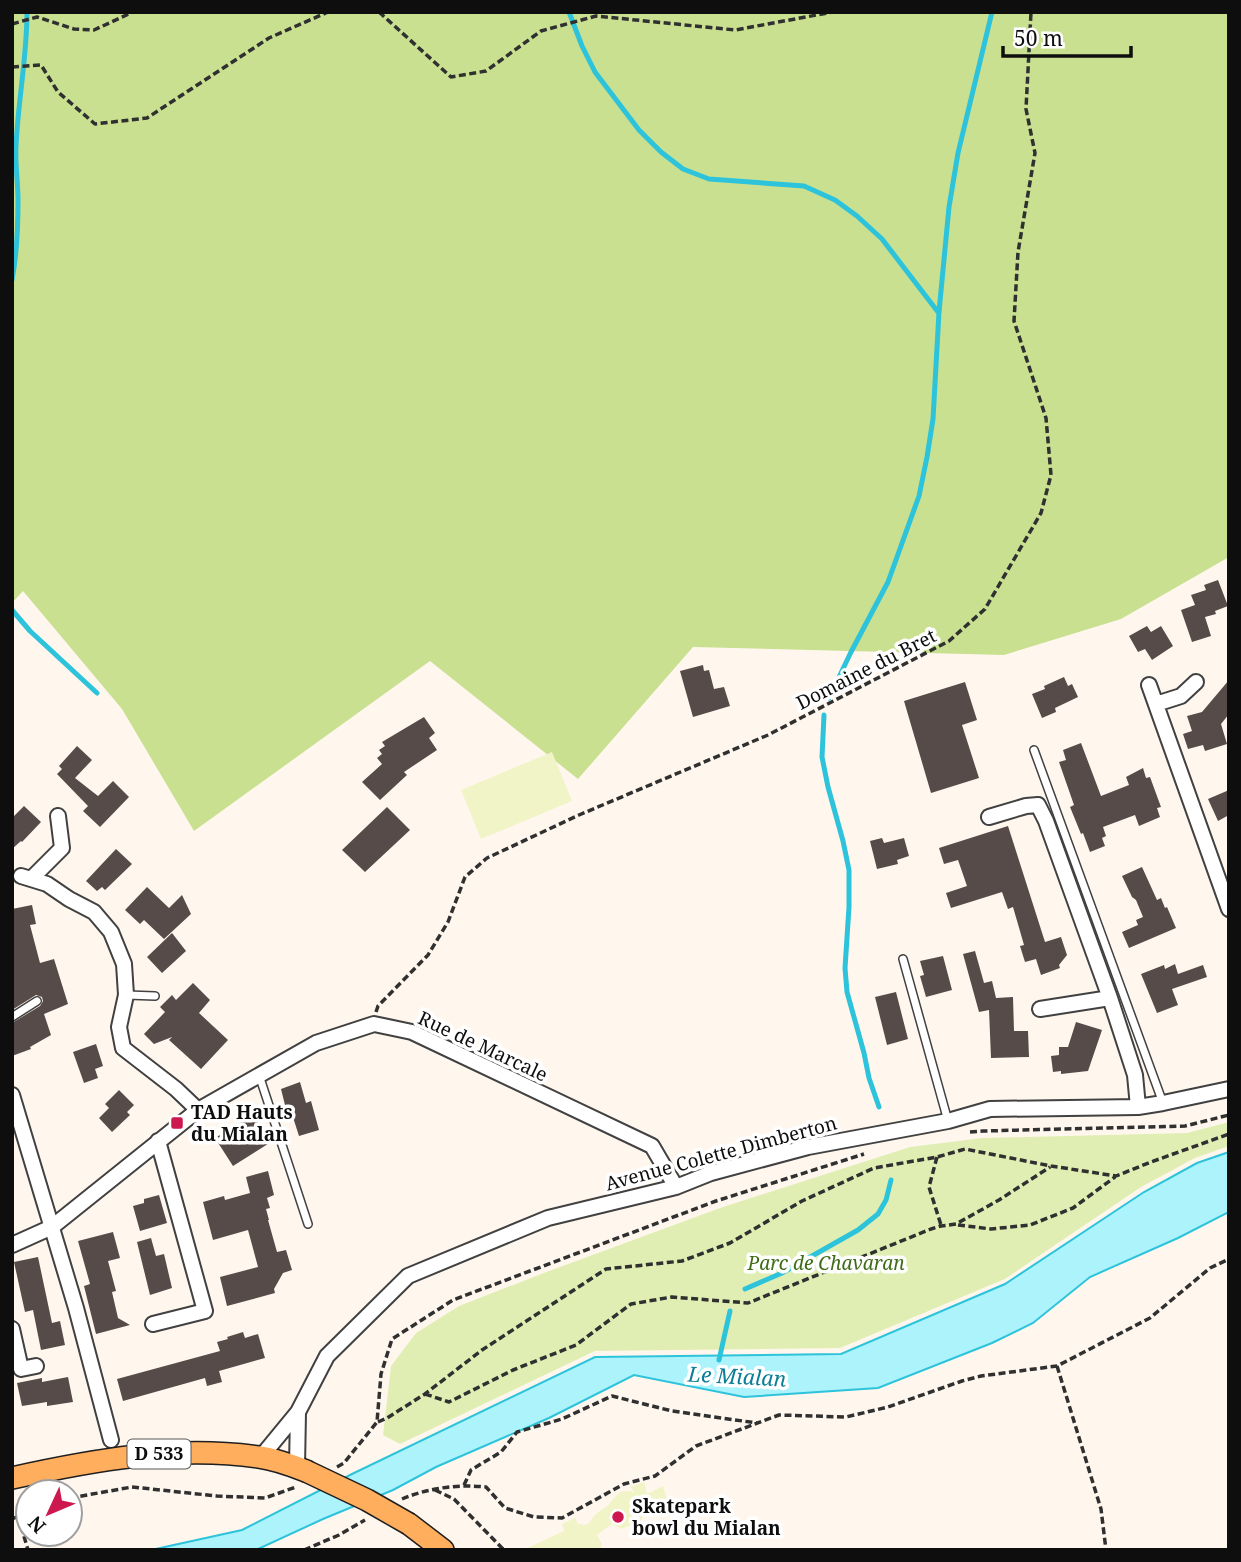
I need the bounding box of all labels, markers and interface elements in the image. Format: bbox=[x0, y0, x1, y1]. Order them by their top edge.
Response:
scale bar bbox=[1003, 14, 1131, 58]
text: 50 m bbox=[1014, 24, 1063, 52]
street label: Domaine du Bret bbox=[792, 622, 941, 715]
street label: Rue de Marcale bbox=[414, 1005, 552, 1087]
place label: TAD Hauts du Mialan bbox=[191, 1099, 293, 1147]
street label: Avenue Colette Dimberton bbox=[602, 1110, 840, 1196]
marker: TAD Hauts du Mialan bbox=[169, 1115, 185, 1131]
park label: Parc de Chavaran bbox=[746, 1250, 905, 1276]
water label: Le Mialan bbox=[686, 1359, 787, 1393]
road number: D 533 bbox=[128, 1440, 190, 1469]
north arrow bbox=[14, 1478, 84, 1548]
place label: Skatepark bowl du Mialan bbox=[632, 1493, 781, 1541]
marker: Skatepark bowl du Mialan bbox=[610, 1509, 626, 1525]
text: N bbox=[22, 1510, 51, 1539]

